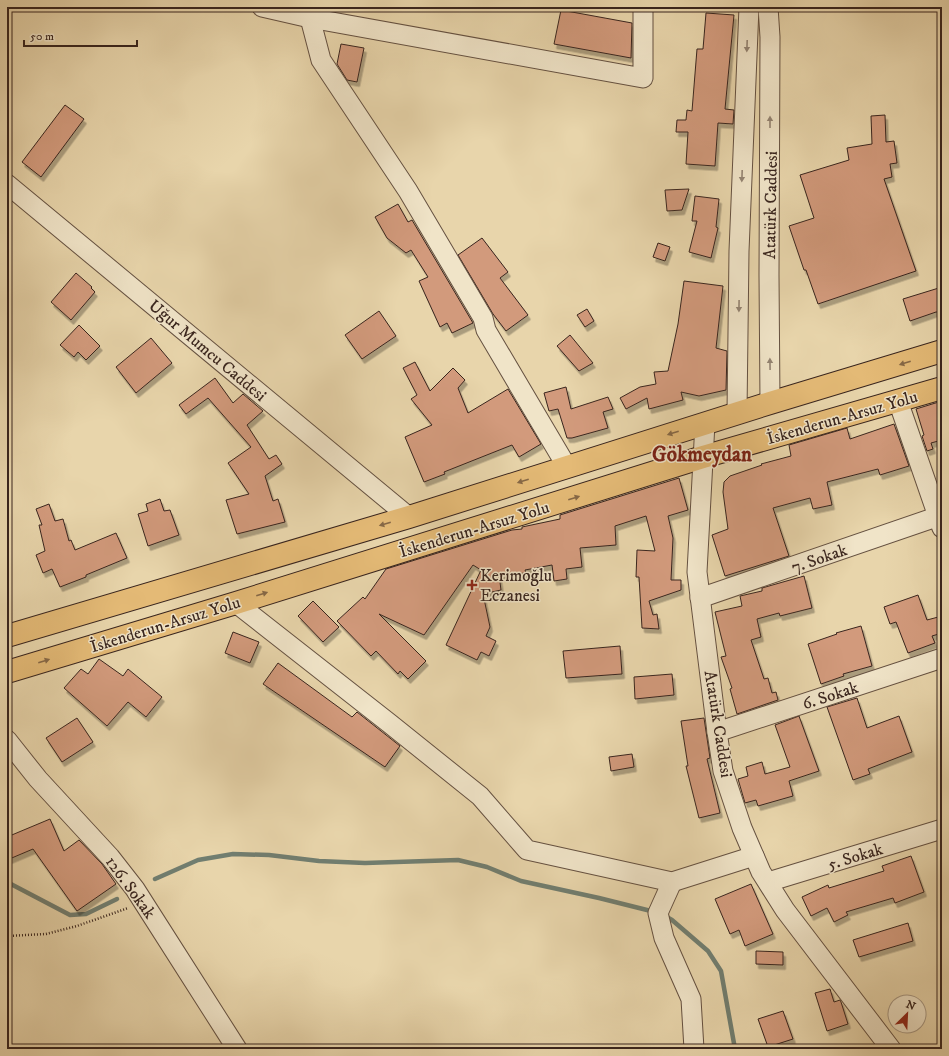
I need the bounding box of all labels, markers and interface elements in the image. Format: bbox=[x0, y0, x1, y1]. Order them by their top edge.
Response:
scale bar bbox=[24, 22, 137, 48]
text: 50 m bbox=[30, 29, 54, 44]
one-way arrow bbox=[744, 40, 750, 53]
one-way arrow bbox=[767, 115, 773, 128]
street label: Atatürk Caddesi bbox=[759, 151, 783, 259]
one-way arrow bbox=[739, 170, 745, 183]
street label: Uğur Mumcu Caddesi bbox=[144, 295, 271, 407]
one-way arrow bbox=[736, 300, 742, 313]
one-way arrow bbox=[767, 357, 773, 370]
one-way arrow bbox=[898, 360, 910, 366]
street label: İskenderun-Arsuz Yolu bbox=[764, 385, 920, 450]
one-way arrow bbox=[667, 431, 679, 437]
district label: Gökmeydan bbox=[652, 442, 753, 468]
one-way arrow bbox=[516, 478, 528, 484]
one-way arrow bbox=[568, 495, 580, 501]
street label: İskenderun-Arsuz Yolu bbox=[396, 496, 552, 563]
one-way arrow bbox=[379, 521, 391, 527]
street label: 7. Sokak bbox=[788, 539, 851, 579]
place label: Kerimoğlu Eczanesi bbox=[480, 565, 552, 607]
marker: Kerimoğlu Eczanesi bbox=[467, 580, 477, 590]
street label: İskenderun-Arsuz Yolu bbox=[87, 591, 243, 658]
one-way arrow bbox=[257, 591, 269, 597]
one-way arrow bbox=[39, 658, 51, 664]
street label: Atatürk Caddesi bbox=[699, 669, 737, 779]
street label: 6. Sokak bbox=[799, 676, 862, 715]
street label: 5. Sokak bbox=[825, 838, 886, 876]
street label: 126. Sokak bbox=[100, 852, 161, 924]
north arrow bbox=[887, 994, 927, 1034]
text: N bbox=[904, 998, 918, 1014]

